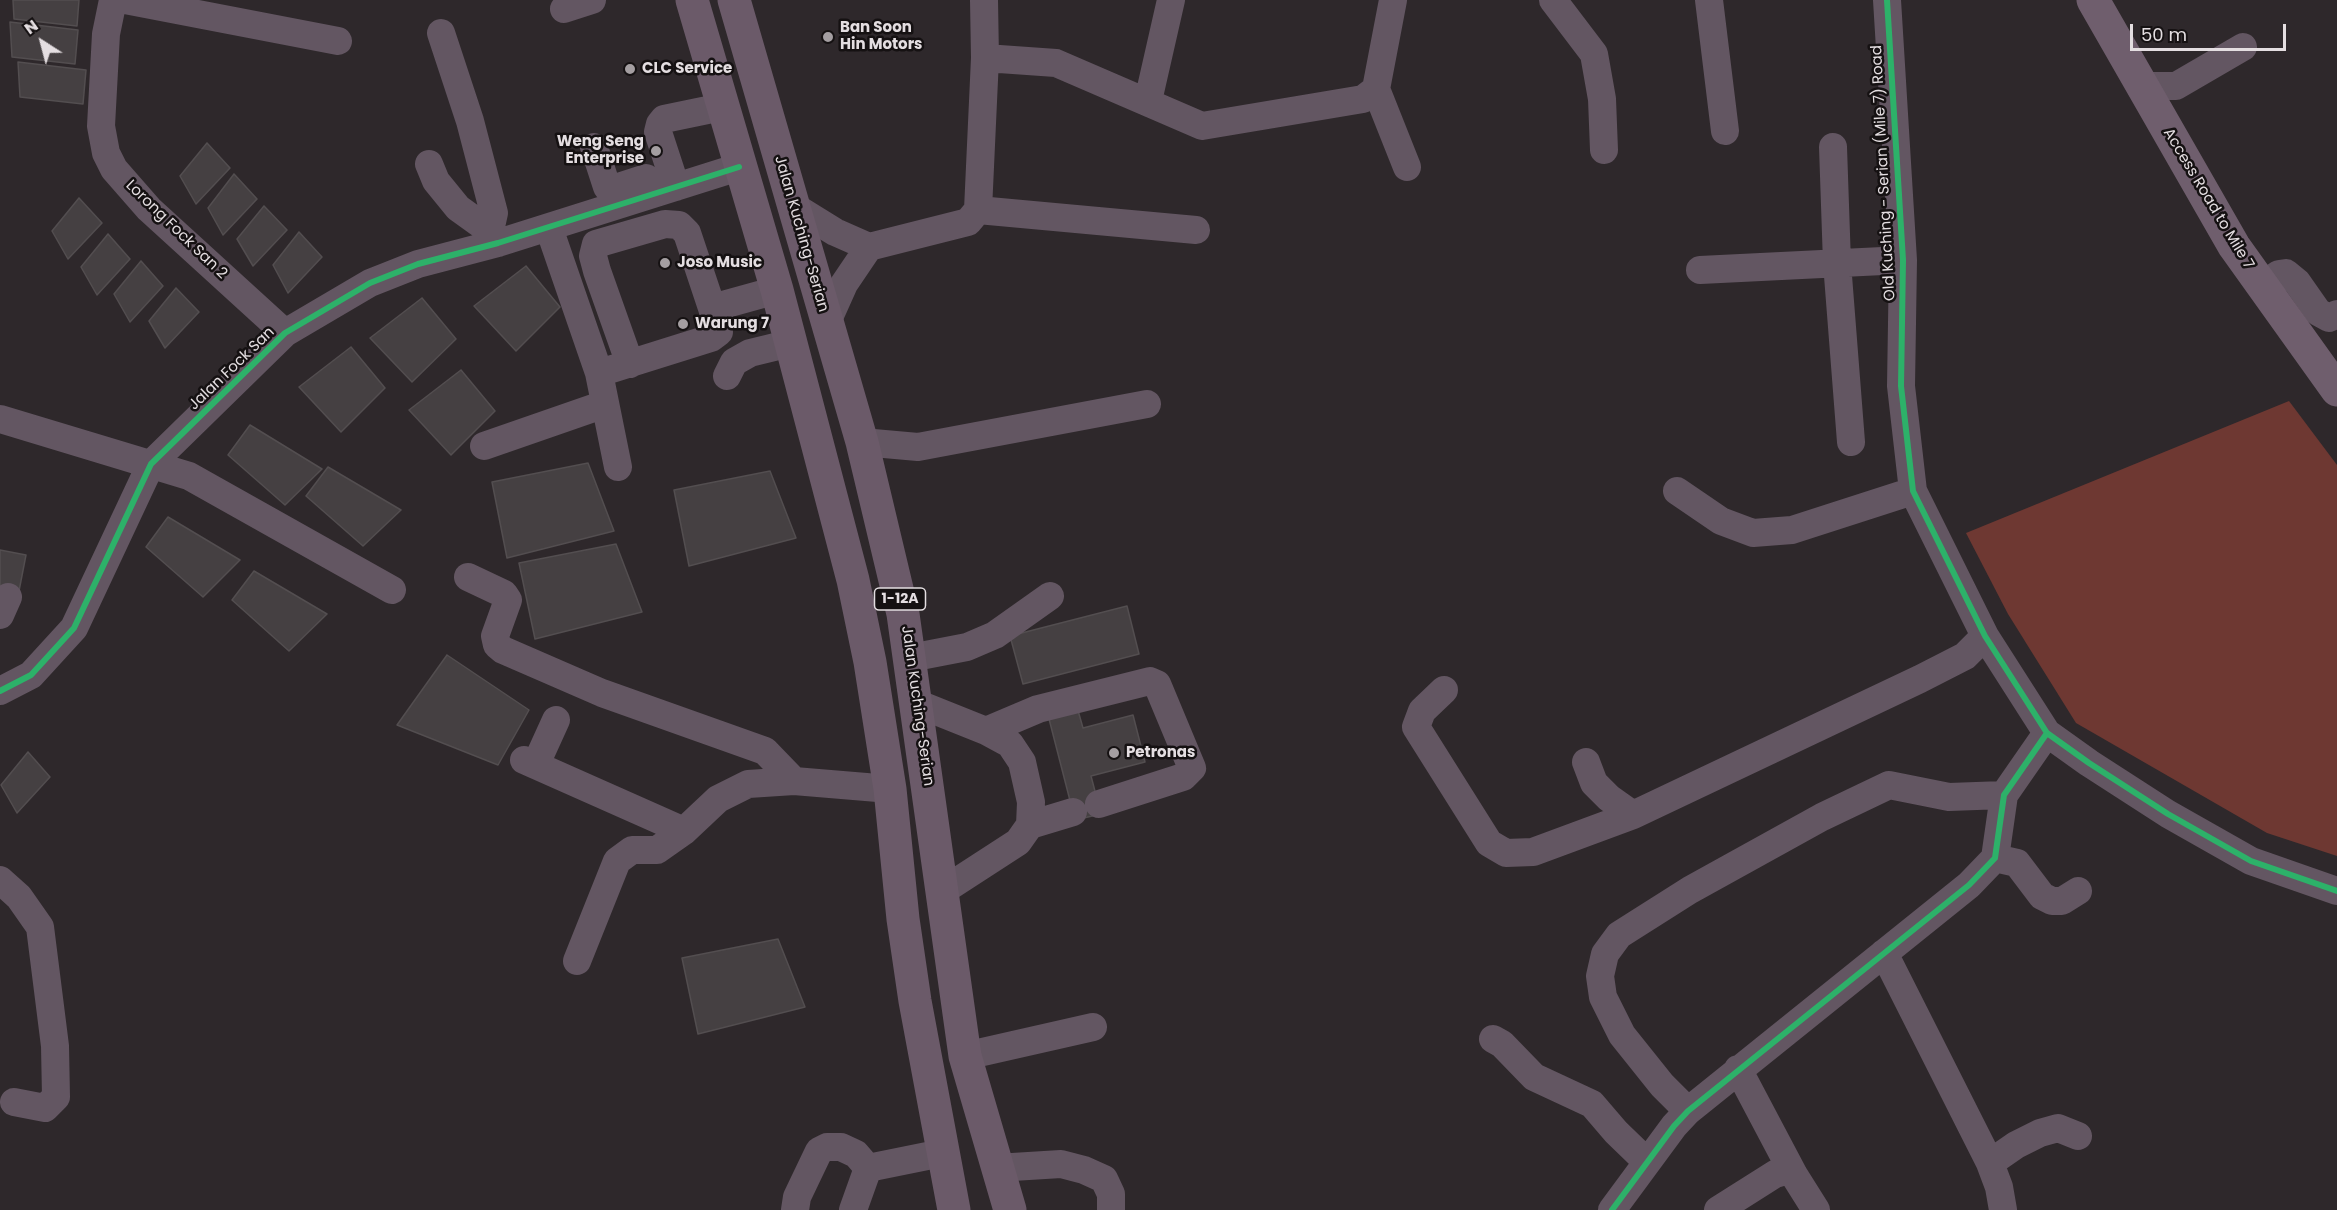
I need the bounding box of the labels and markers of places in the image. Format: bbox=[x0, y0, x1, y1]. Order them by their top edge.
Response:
place label: Ban Soon Hin Motors bbox=[840, 19, 922, 54]
marker: Ban Soon Hin Motors bbox=[821, 30, 835, 44]
place label: CLC Service bbox=[642, 60, 732, 78]
marker: CLC Service bbox=[623, 62, 637, 76]
place label: Weng Seng Enterprise bbox=[557, 133, 644, 168]
marker: Weng Seng Enterprise bbox=[649, 144, 663, 158]
place label: Joso Music bbox=[677, 254, 762, 272]
marker: Joso Music bbox=[658, 256, 672, 270]
place label: Warung 7 bbox=[695, 315, 769, 333]
marker: Warung 7 bbox=[676, 317, 690, 331]
place label: Petronas bbox=[1126, 744, 1195, 762]
marker: Petronas bbox=[1107, 746, 1121, 760]

